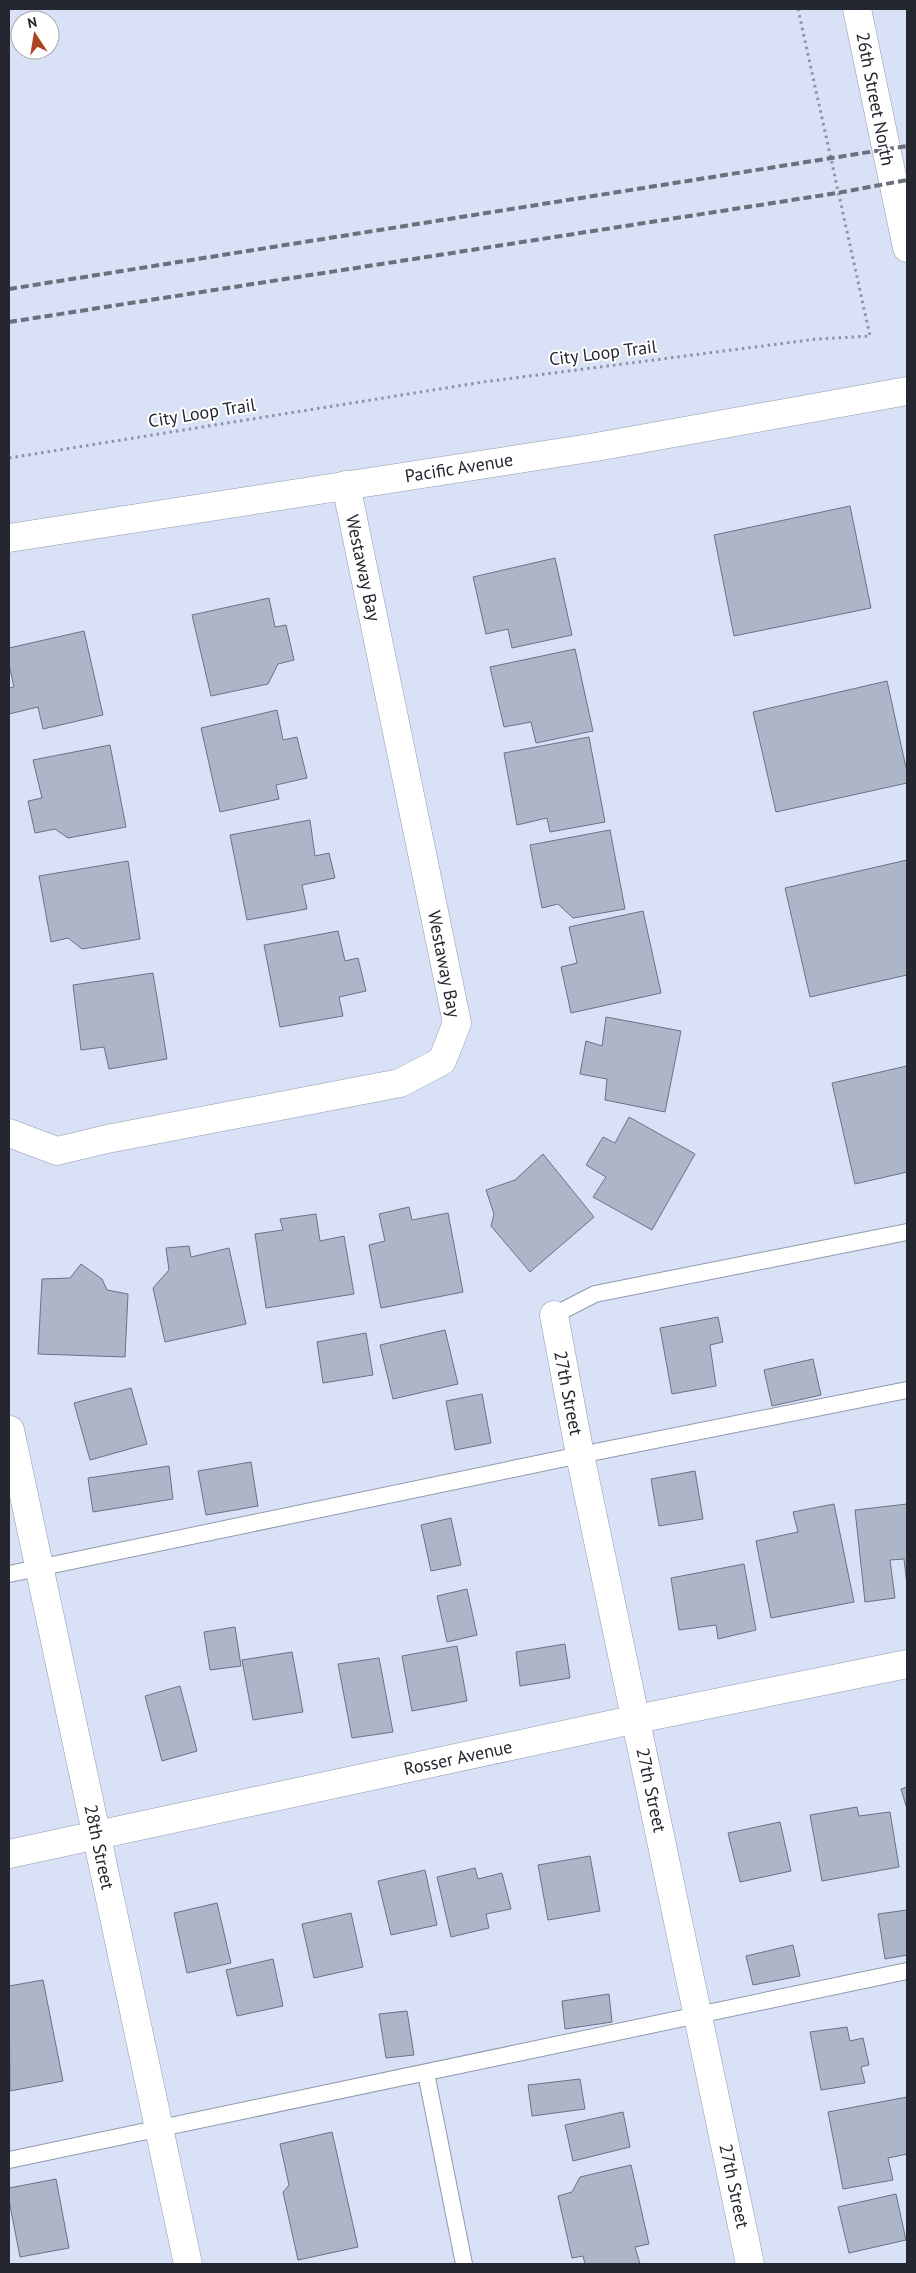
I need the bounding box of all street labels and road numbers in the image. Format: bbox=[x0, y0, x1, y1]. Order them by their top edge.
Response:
street label: 26th Street North bbox=[851, 30, 900, 168]
street label: City Loop Trail bbox=[548, 334, 659, 371]
street label: City Loop Trail bbox=[147, 393, 258, 432]
street label: Pacific Avenue bbox=[403, 448, 515, 487]
street label: Westaway Bay bbox=[341, 512, 386, 624]
street label: Westaway Bay bbox=[423, 908, 466, 1020]
street label: 27th Street bbox=[549, 1349, 588, 1437]
street label: Rosser Avenue bbox=[402, 1735, 514, 1780]
street label: 27th Street bbox=[631, 1745, 672, 1834]
street label: 28th Street bbox=[79, 1802, 120, 1892]
street label: 27th Street bbox=[714, 2141, 755, 2230]

